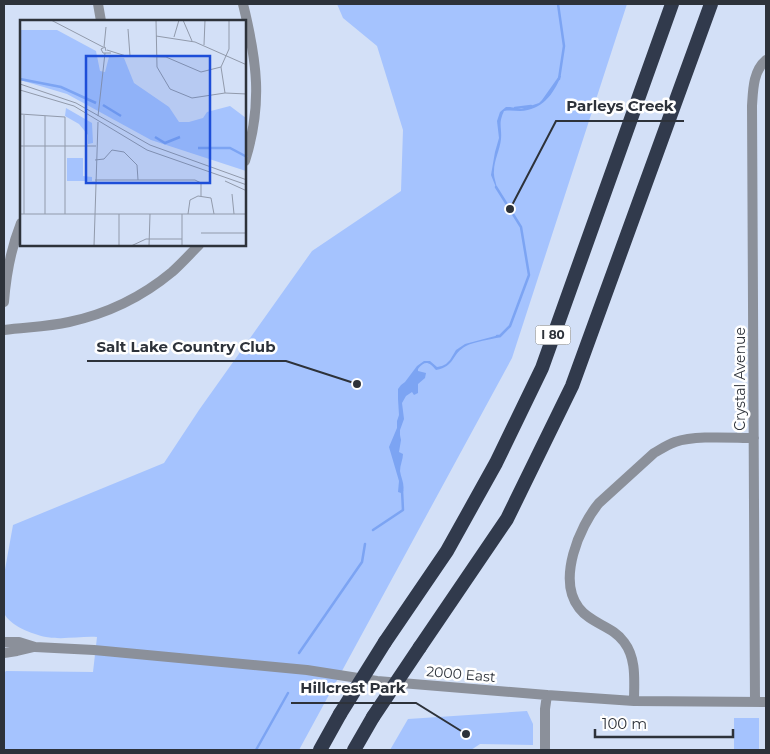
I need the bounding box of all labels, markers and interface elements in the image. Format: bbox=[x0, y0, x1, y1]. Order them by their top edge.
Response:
inset map bbox=[20, 20, 246, 246]
callout: Parleys Creek bbox=[556, 91, 684, 121]
text: Parleys Creek bbox=[566, 96, 674, 115]
road number: I 80 bbox=[536, 326, 570, 344]
street label: Crystal Avenue bbox=[731, 327, 749, 431]
callout: Salt Lake Country Club bbox=[87, 331, 286, 361]
text: Salt Lake Country Club bbox=[97, 337, 275, 356]
street label: 2000 East bbox=[426, 662, 497, 686]
callout: Hillcrest Park bbox=[291, 673, 416, 703]
text: Hillcrest Park bbox=[300, 678, 406, 697]
scale bar bbox=[595, 706, 732, 738]
text: 100 m bbox=[602, 714, 647, 733]

